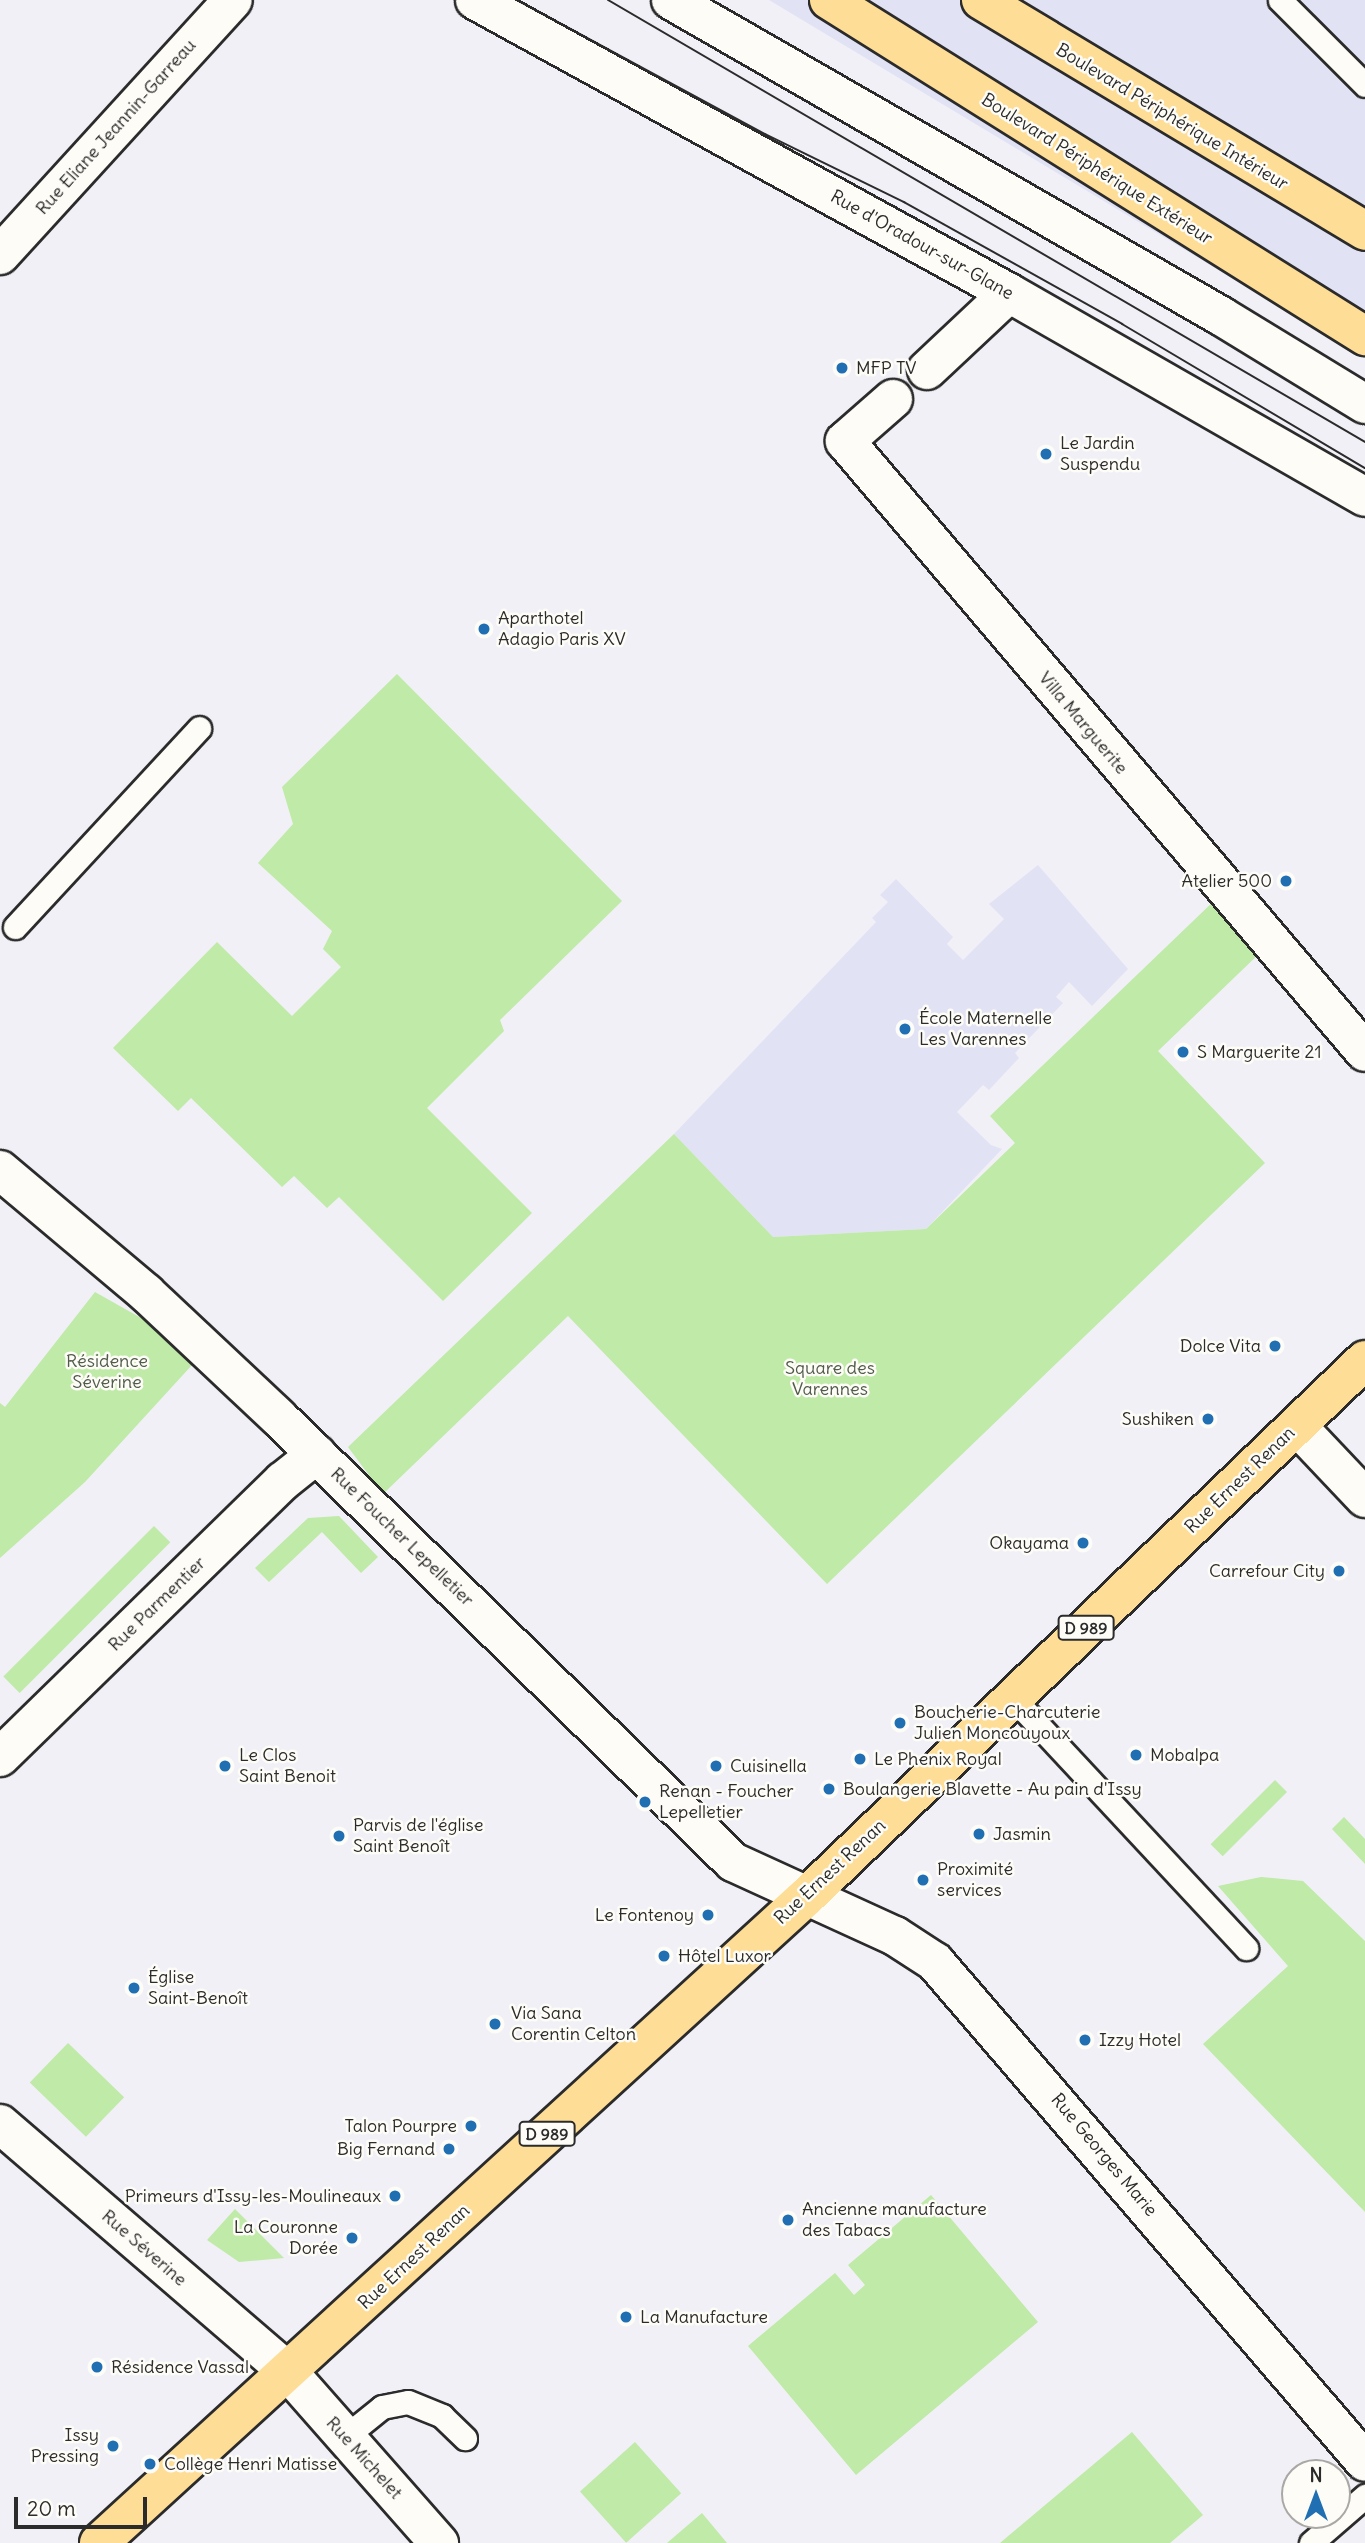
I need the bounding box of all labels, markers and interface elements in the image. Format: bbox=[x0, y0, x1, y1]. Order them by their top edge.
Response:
street label: Rue Eliane Jeannin-Garreau bbox=[31, 35, 201, 219]
street label: Boulevard Périphérique Intérieur bbox=[1052, 39, 1292, 195]
street label: Boulevard Périphérique Extérieur bbox=[978, 89, 1216, 249]
street label: Rue d'Oradour-sur-Glane bbox=[827, 186, 1017, 304]
place label: MFP TV bbox=[856, 357, 917, 379]
marker: MFP TV bbox=[834, 360, 850, 376]
place label: Le Jardin Suspendu bbox=[1060, 433, 1140, 476]
marker: Le Jardin Suspendu bbox=[1038, 446, 1054, 462]
place label: Aparthotel Adagio Paris XV bbox=[498, 608, 626, 650]
marker: Aparthotel Adagio Paris XV bbox=[476, 621, 492, 637]
street label: Villa Marguerite bbox=[1034, 667, 1132, 779]
place label: Atelier 500 bbox=[1182, 870, 1272, 892]
marker: Atelier 500 bbox=[1278, 873, 1294, 889]
place label: École Maternelle Les Varennes bbox=[919, 1008, 1052, 1050]
marker: École Maternelle Les Varennes bbox=[897, 1021, 913, 1037]
place label: S Marguerite 21 bbox=[1197, 1041, 1322, 1063]
marker: S Marguerite 21 bbox=[1175, 1044, 1191, 1060]
place label: Dolce Vita bbox=[1180, 1335, 1261, 1357]
marker: Dolce Vita bbox=[1267, 1338, 1283, 1354]
park label: Résidence Séverine bbox=[66, 1351, 148, 1394]
park label: Square des Varennes bbox=[785, 1358, 875, 1400]
place label: Sushiken bbox=[1122, 1408, 1194, 1430]
marker: Sushiken bbox=[1200, 1411, 1216, 1427]
street label: Rue Ernest Renan bbox=[1181, 1422, 1299, 1538]
street label: Rue Foucher Lepelletier bbox=[326, 1463, 478, 1611]
place label: Okayama bbox=[989, 1532, 1069, 1554]
marker: Okayama bbox=[1075, 1535, 1091, 1551]
street label: Rue Parmentier bbox=[104, 1552, 210, 1656]
place label: Carrefour City bbox=[1209, 1560, 1325, 1582]
marker: Carrefour City bbox=[1331, 1563, 1347, 1579]
road number: D 989 bbox=[1056, 1616, 1116, 1640]
place label: Boucherie-Charcuterie Julien Moncouyoux bbox=[914, 1702, 1100, 1744]
marker: Boucherie-Charcuterie Julien Moncouyoux bbox=[892, 1715, 908, 1731]
place label: Mobalpa bbox=[1150, 1744, 1219, 1766]
place label: Le Clos Saint Benoit bbox=[239, 1745, 336, 1788]
marker: Mobalpa bbox=[1128, 1747, 1144, 1763]
place label: Le Phenix Royal bbox=[874, 1748, 1002, 1770]
marker: Le Phenix Royal bbox=[852, 1751, 868, 1767]
place label: Cuisinella bbox=[730, 1755, 807, 1777]
marker: Le Clos Saint Benoit bbox=[217, 1758, 233, 1774]
marker: Cuisinella bbox=[708, 1758, 724, 1774]
place label: Boulangerie Blavette - Au pain d'Issy bbox=[843, 1778, 1142, 1800]
place label: Renan - Foucher Lepelletier bbox=[659, 1781, 794, 1824]
marker: Boulangerie Blavette - Au pain d'Issy bbox=[821, 1781, 837, 1797]
marker: Renan - Foucher Lepelletier bbox=[637, 1794, 653, 1810]
place label: Parvis de l'église Saint Benoît bbox=[353, 1815, 483, 1857]
street label: Rue Ernest Renan bbox=[770, 1815, 890, 1929]
place label: Jasmin bbox=[993, 1823, 1051, 1845]
marker: Jasmin bbox=[971, 1826, 987, 1842]
marker: Parvis de l'église Saint Benoît bbox=[331, 1828, 347, 1844]
place label: Proximité services bbox=[937, 1859, 1013, 1902]
marker: Proximité services bbox=[915, 1872, 931, 1888]
place label: Le Fontenoy bbox=[595, 1904, 694, 1926]
marker: Le Fontenoy bbox=[700, 1907, 716, 1923]
place label: Hôtel Luxor bbox=[678, 1945, 771, 1967]
marker: Hôtel Luxor bbox=[656, 1948, 672, 1964]
place label: Église Saint-Benoît bbox=[148, 1967, 248, 2010]
marker: Église Saint-Benoît bbox=[126, 1980, 142, 1996]
place label: Via Sana Corentin Celton bbox=[511, 2003, 636, 2046]
marker: Via Sana Corentin Celton bbox=[485, 2014, 505, 2034]
place label: Izzy Hotel bbox=[1099, 2029, 1181, 2051]
marker: Izzy Hotel bbox=[1077, 2032, 1093, 2048]
street label: Rue Georges Marie bbox=[1046, 2089, 1162, 2221]
place label: Talon Pourpre bbox=[344, 2115, 457, 2137]
marker: Talon Pourpre bbox=[463, 2118, 479, 2134]
road number: D 989 bbox=[517, 2122, 577, 2146]
place label: Big Fernand bbox=[337, 2138, 435, 2160]
marker: Big Fernand bbox=[441, 2141, 457, 2157]
place label: Primeurs d'Issy-les-Moulineaux bbox=[125, 2185, 381, 2207]
marker: Primeurs d'Issy-les-Moulineaux bbox=[387, 2188, 403, 2204]
place label: Ancienne manufacture des Tabacs bbox=[802, 2199, 987, 2242]
street label: Rue Ernest Renan bbox=[354, 2200, 474, 2314]
street label: Rue Séverine bbox=[97, 2205, 191, 2291]
marker: Ancienne manufacture des Tabacs bbox=[780, 2212, 796, 2228]
place label: La Couronne Dorée bbox=[234, 2217, 338, 2260]
marker: La Couronne Dorée bbox=[344, 2230, 360, 2246]
place label: La Manufacture bbox=[640, 2306, 768, 2328]
marker: La Manufacture bbox=[618, 2309, 634, 2325]
place label: Résidence Vassal bbox=[111, 2356, 249, 2378]
marker: Résidence Vassal bbox=[89, 2359, 105, 2375]
street label: Rue Michelet bbox=[321, 2412, 407, 2504]
place label: Issy Pressing bbox=[31, 2425, 99, 2468]
marker: Issy Pressing bbox=[105, 2438, 121, 2454]
place label: Collège Henri Matisse bbox=[164, 2453, 337, 2475]
marker: Collège Henri Matisse bbox=[142, 2456, 158, 2472]
north arrow bbox=[1281, 2459, 1351, 2529]
text: N bbox=[1309, 2463, 1323, 2487]
scale bar bbox=[18, 2484, 150, 2528]
text: 20 m bbox=[27, 2495, 76, 2522]

